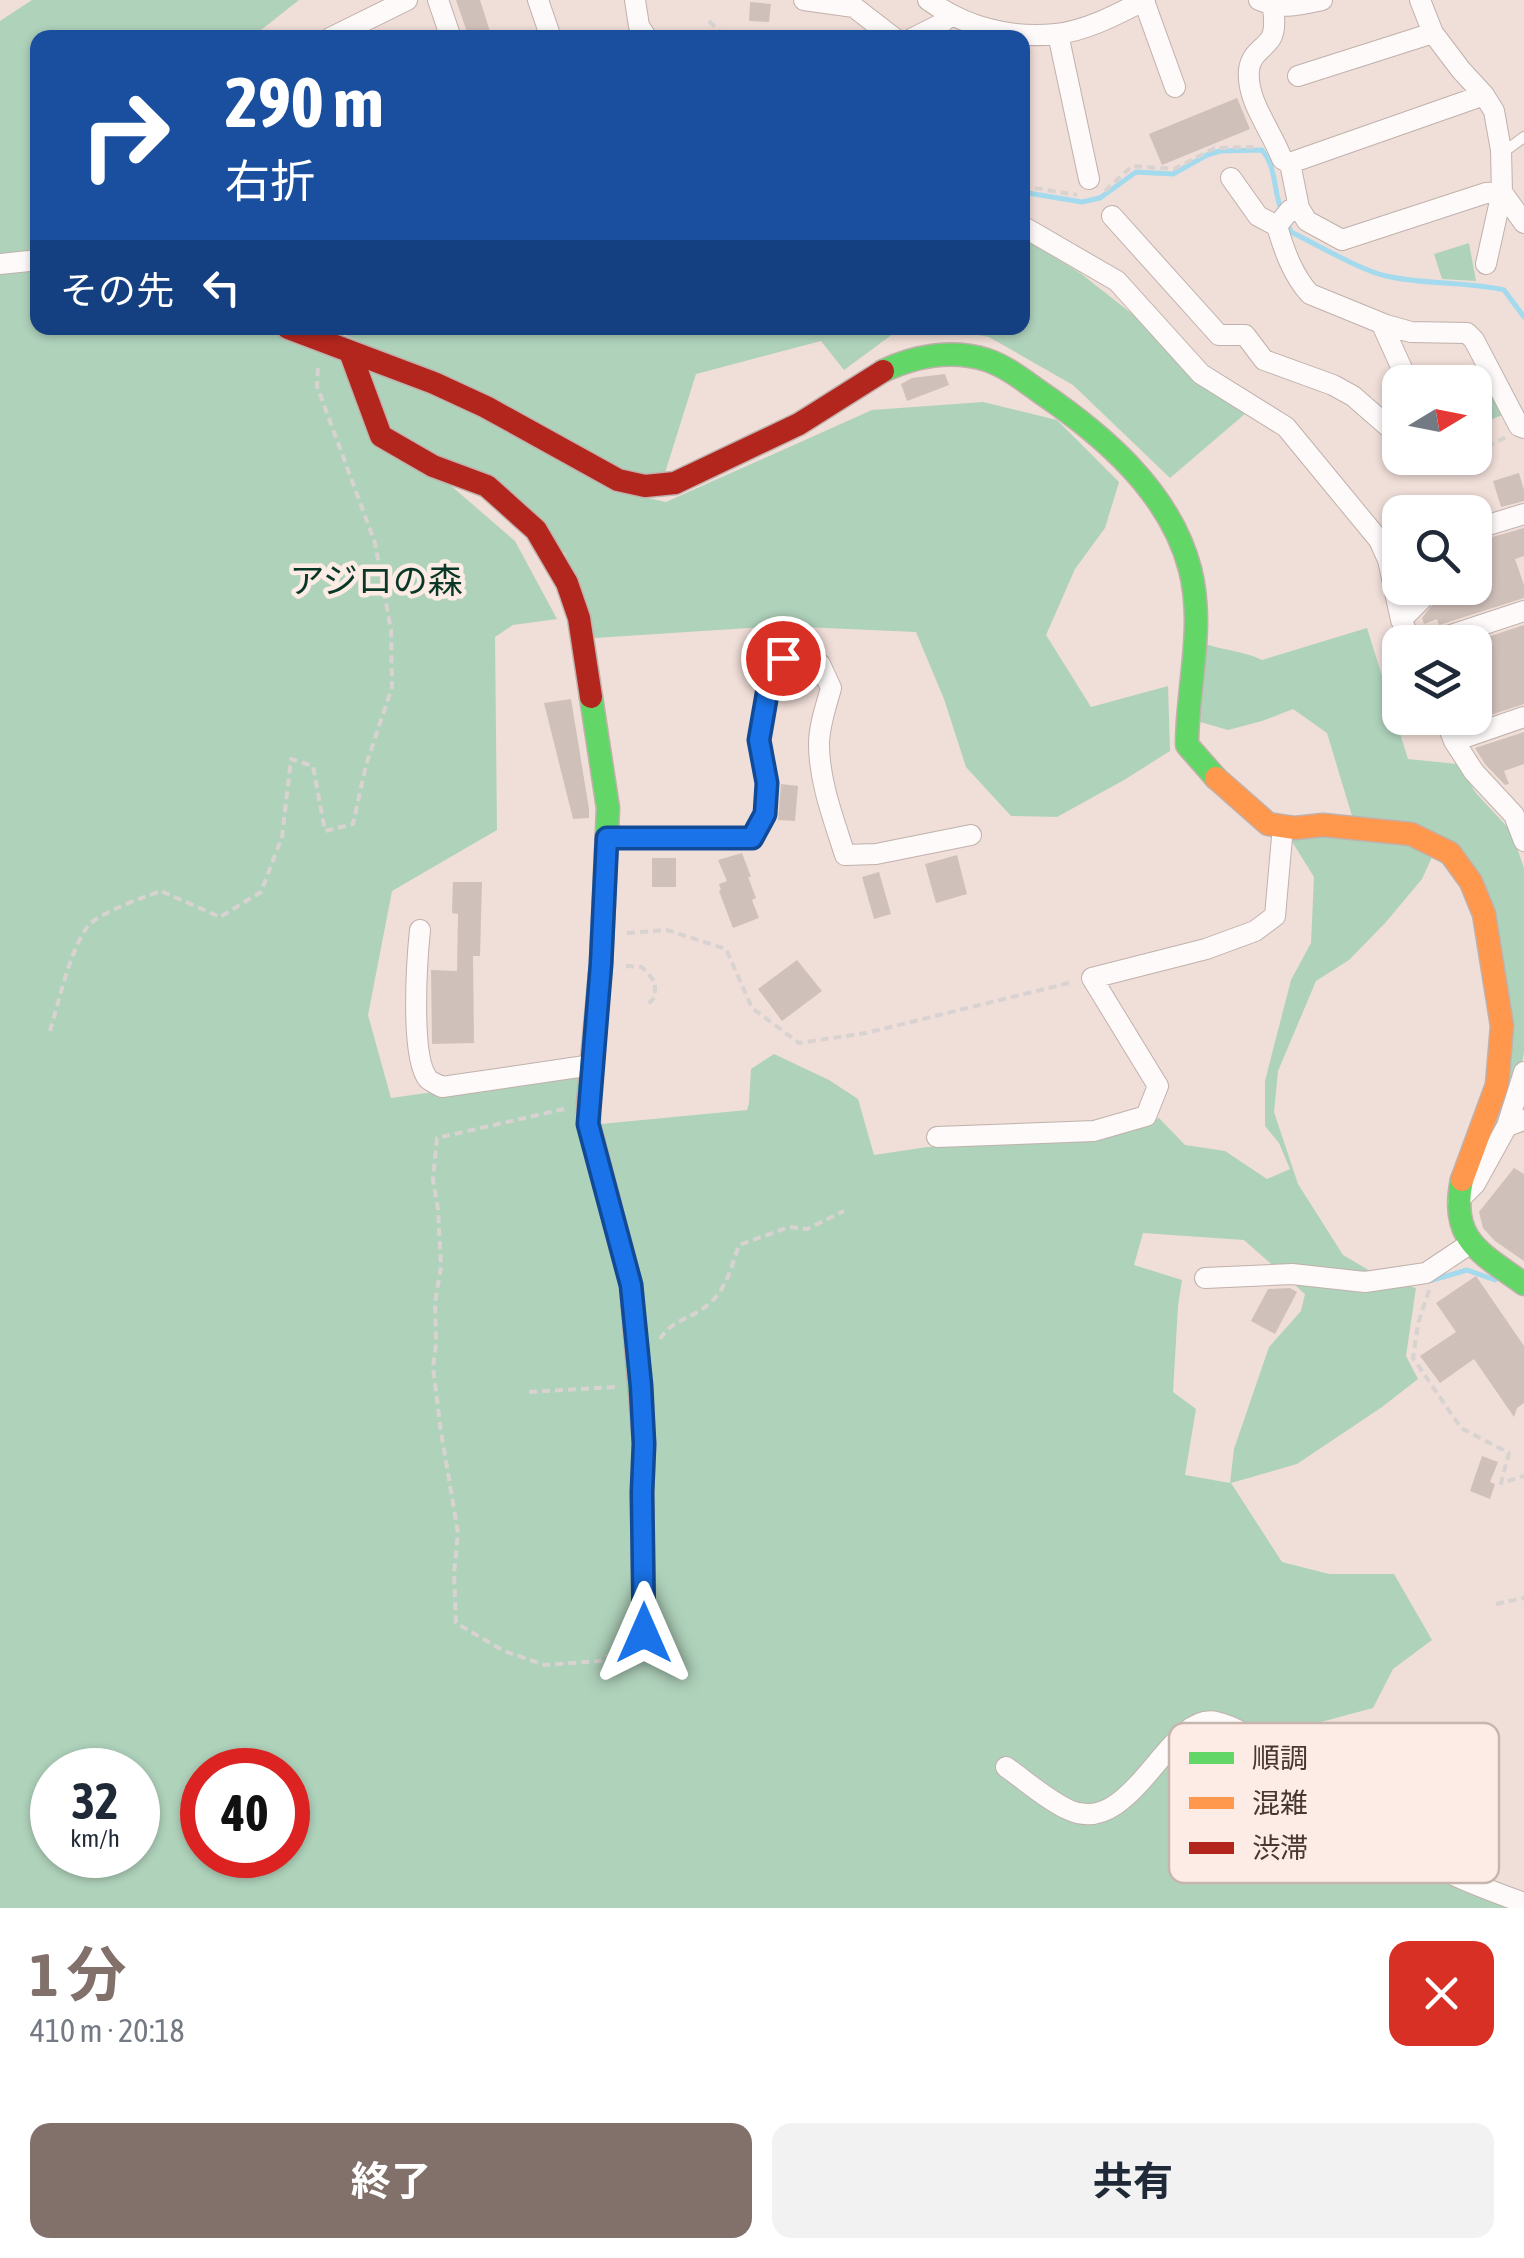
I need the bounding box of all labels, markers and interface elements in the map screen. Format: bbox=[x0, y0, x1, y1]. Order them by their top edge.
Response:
text: 290 m bbox=[225, 62, 384, 142]
icon: right bbox=[60, 70, 190, 200]
text: 右折 bbox=[225, 155, 315, 207]
icon: left bbox=[194, 260, 249, 315]
text: その先 bbox=[60, 269, 174, 312]
north arrow bbox=[1382, 365, 1492, 475]
map controls bbox=[1382, 365, 1492, 735]
button: search bbox=[1382, 495, 1492, 605]
park label: アジロの森 bbox=[289, 560, 463, 600]
pin bbox=[741, 616, 826, 701]
button: layers bbox=[1382, 625, 1492, 735]
icon: arrive bbox=[756, 631, 811, 686]
position arrow bbox=[592, 1581, 696, 1685]
legend bbox=[1169, 1723, 1499, 1883]
text: 順調 bbox=[1252, 1742, 1308, 1774]
speed limit sign: 40 bbox=[180, 1748, 310, 1878]
text: 32 bbox=[71, 1772, 118, 1830]
text: 混雑 bbox=[1252, 1787, 1308, 1819]
text: km/h bbox=[70, 1824, 120, 1852]
text: 渋滞 bbox=[1252, 1832, 1308, 1864]
text: 1 分 bbox=[30, 1940, 126, 2009]
button: close bbox=[1389, 1941, 1494, 2046]
text: 410 m · 20:18 bbox=[30, 2012, 185, 2049]
button: 終了 bbox=[30, 2123, 752, 2238]
button: 共有 bbox=[772, 2123, 1494, 2238]

